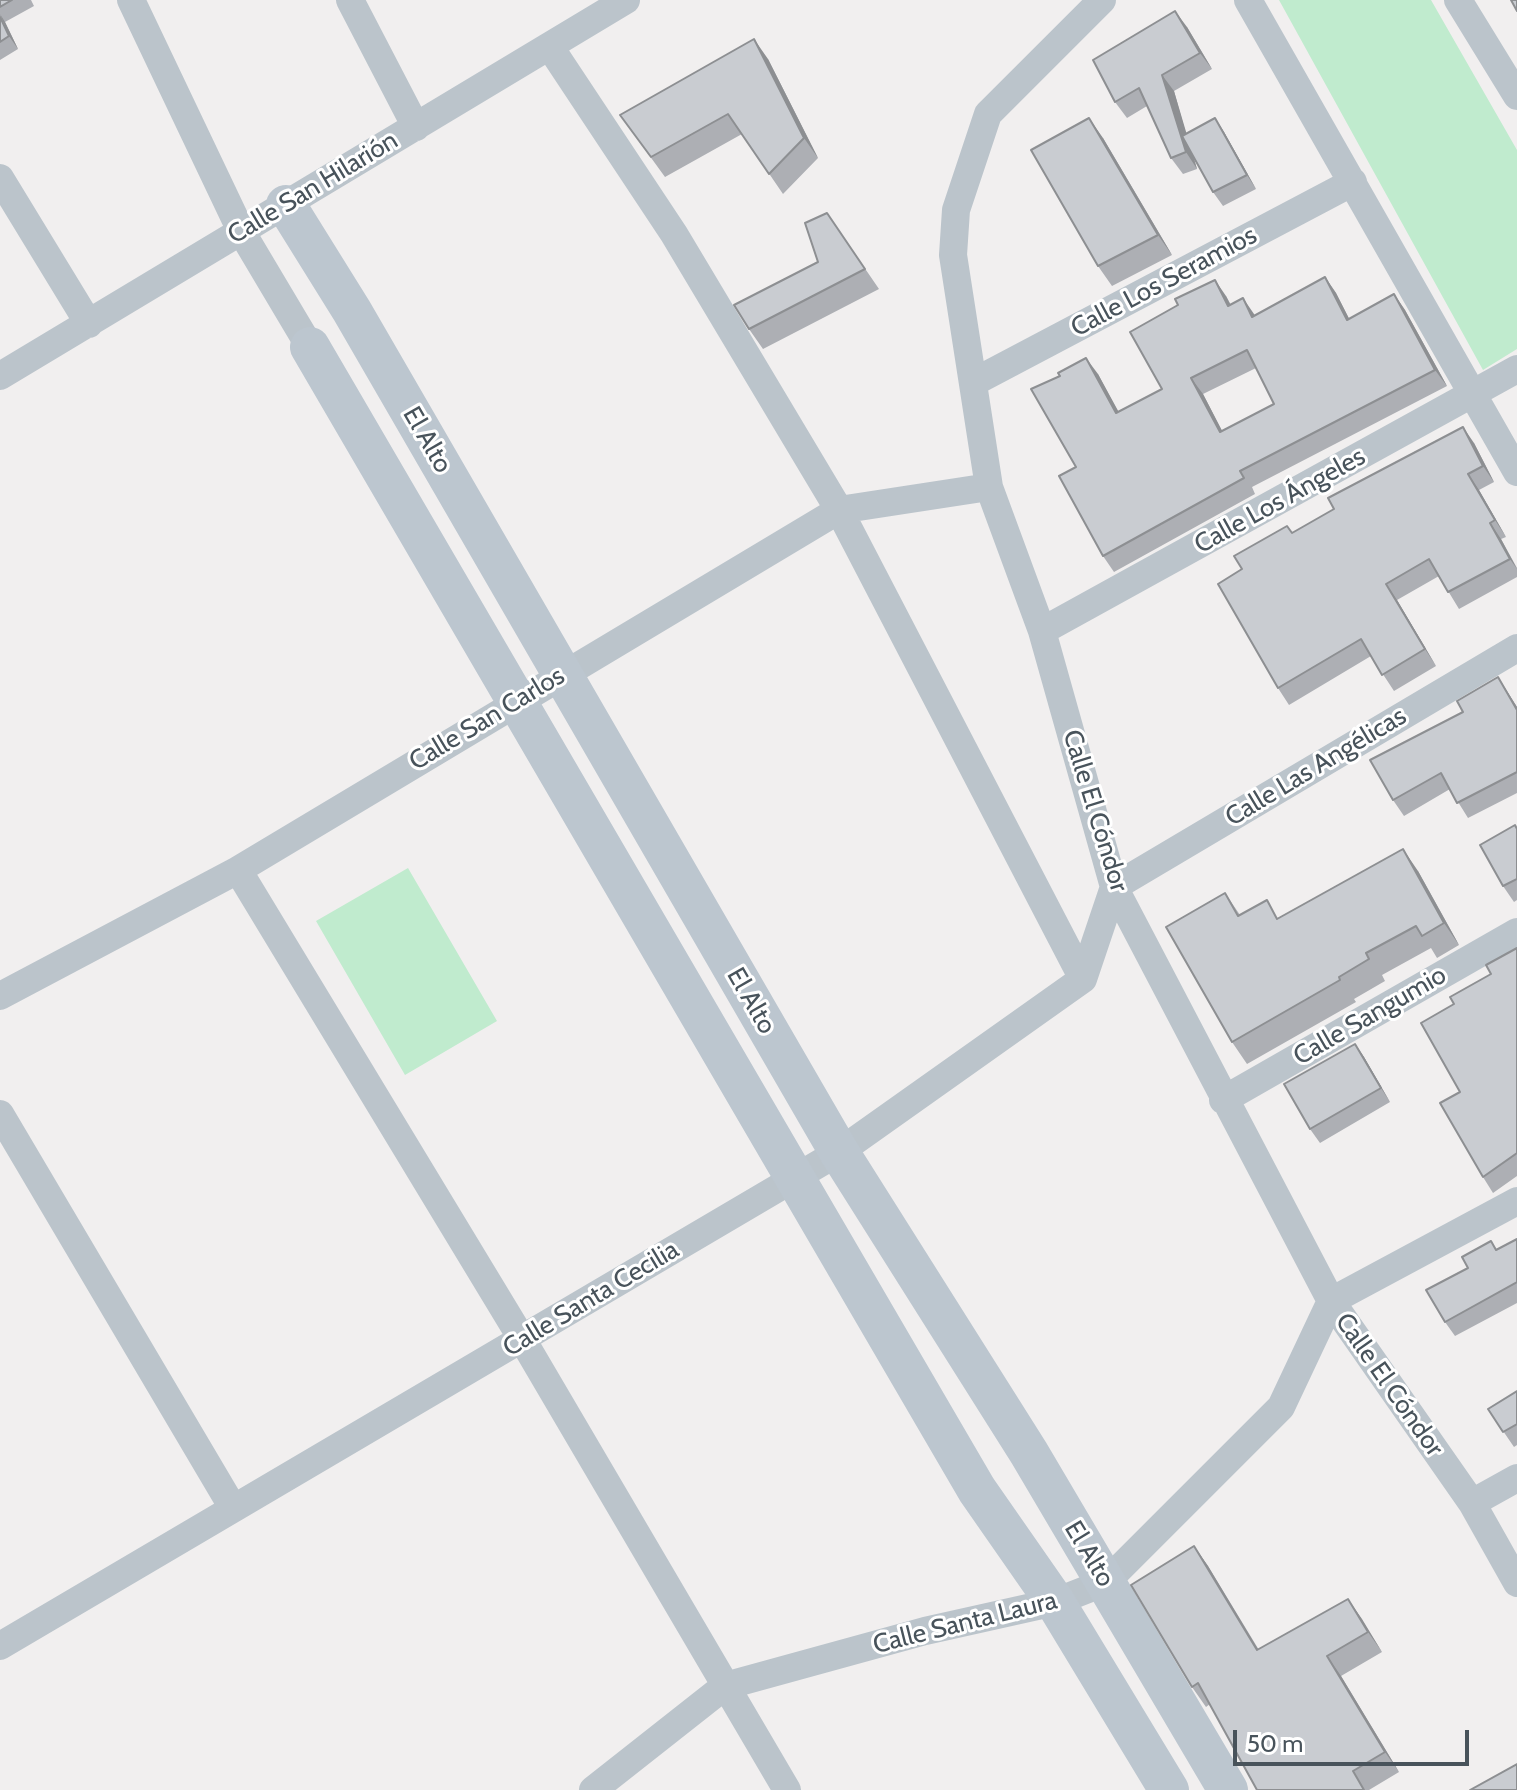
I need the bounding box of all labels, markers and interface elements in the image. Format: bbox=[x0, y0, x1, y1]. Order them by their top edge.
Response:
street label: Calle San Hilarión bbox=[222, 125, 404, 251]
street label: Calle Los Seramios bbox=[1066, 220, 1262, 344]
street label: El Alto bbox=[396, 401, 458, 479]
street label: Calle Los Ángeles bbox=[1189, 441, 1371, 561]
street label: Calle San Carlos bbox=[404, 660, 570, 778]
street label: Calle Las Angélicas bbox=[1220, 701, 1412, 833]
street label: Calle El Cóndor bbox=[1056, 726, 1134, 896]
street label: Calle Sangumio bbox=[1288, 960, 1452, 1072]
street label: El Alto bbox=[720, 962, 782, 1040]
street label: Calle Santa Cecilia bbox=[498, 1234, 684, 1364]
street label: Calle El Cóndor bbox=[1328, 1307, 1450, 1463]
street label: El Alto bbox=[1057, 1515, 1121, 1593]
street label: Calle Santa Laura bbox=[870, 1585, 1060, 1661]
scale bar bbox=[1237, 1714, 1473, 1764]
text: 50 m bbox=[1247, 1729, 1303, 1758]

